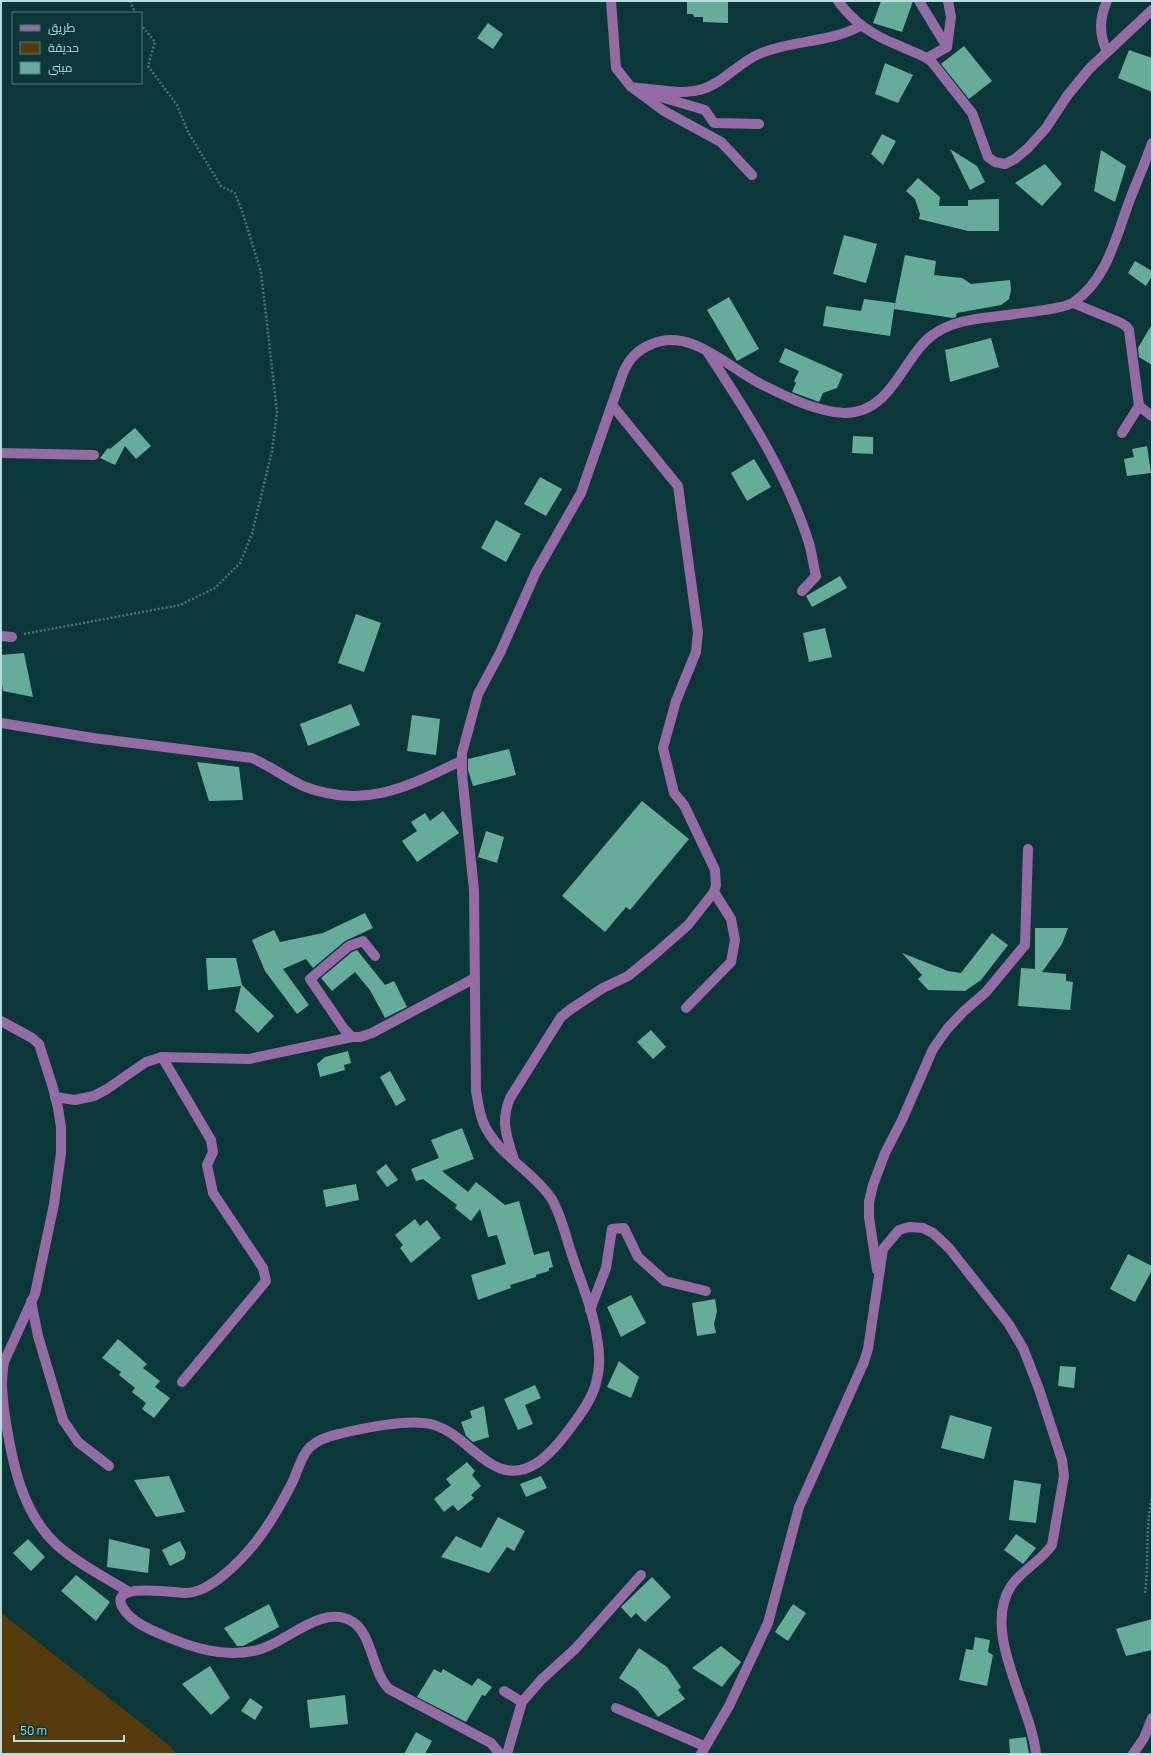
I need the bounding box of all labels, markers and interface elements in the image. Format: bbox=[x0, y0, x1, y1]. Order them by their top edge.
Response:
legend bbox=[12, 12, 142, 84]
text: طريق bbox=[48, 19, 76, 36]
text: حديقة bbox=[48, 39, 79, 56]
text: مبنى bbox=[48, 59, 73, 76]
scale bar bbox=[14, 1717, 124, 1743]
text: 50 m bbox=[20, 1722, 47, 1739]

